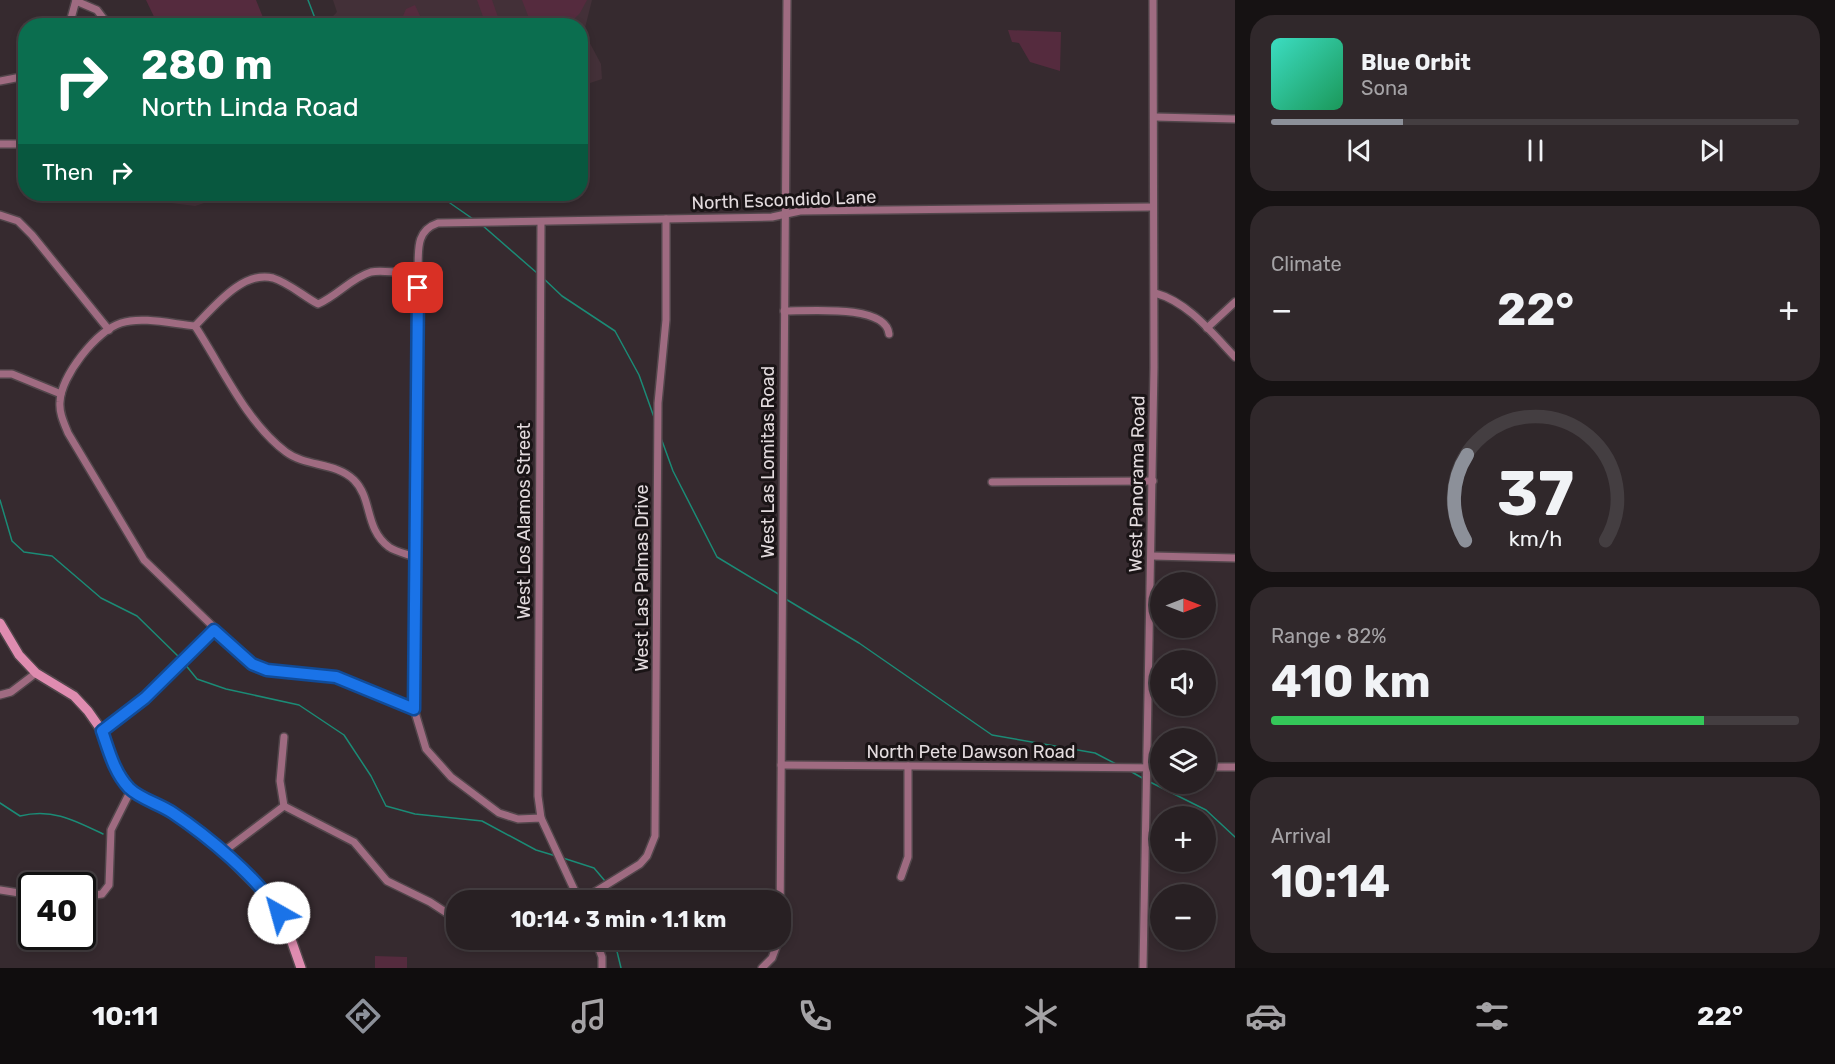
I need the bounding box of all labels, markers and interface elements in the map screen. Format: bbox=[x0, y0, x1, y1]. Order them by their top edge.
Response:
text: 280 m bbox=[141, 40, 273, 90]
icon: right bbox=[42, 42, 120, 120]
text: Blue Orbit bbox=[1361, 49, 1471, 76]
text: Sona bbox=[1361, 76, 1408, 100]
text: North Linda Road bbox=[141, 91, 359, 123]
icon: previous bbox=[1343, 134, 1376, 167]
icon: pause bbox=[1519, 134, 1552, 167]
icon: next bbox=[1695, 134, 1728, 167]
icon: right bbox=[105, 156, 138, 189]
text: Then bbox=[42, 159, 93, 186]
street label: North Escondido Lane bbox=[691, 186, 877, 214]
text: Climate bbox=[1271, 252, 1342, 276]
pin bbox=[392, 262, 443, 313]
icon: arrive bbox=[401, 271, 434, 304]
text: 22° bbox=[1497, 283, 1574, 336]
text: − bbox=[1271, 290, 1292, 329]
text: + bbox=[1778, 290, 1799, 329]
street label: West Las Lomitas Road bbox=[757, 366, 779, 558]
street label: West Panorama Road bbox=[1124, 395, 1150, 573]
street label: West Los Alamos Street bbox=[513, 423, 535, 619]
text: 37 bbox=[1497, 457, 1573, 531]
street label: West Las Palmas Drive bbox=[631, 485, 653, 671]
text: km/h bbox=[1508, 526, 1562, 551]
north arrow bbox=[1150, 572, 1216, 638]
map controls bbox=[1150, 572, 1216, 950]
text: Range · 82% bbox=[1271, 624, 1386, 648]
button: sound bbox=[1150, 650, 1216, 716]
text: 410 km bbox=[1271, 655, 1431, 708]
button: layers bbox=[1150, 728, 1216, 794]
street label: North Pete Dawson Road bbox=[866, 741, 1076, 763]
button: + bbox=[1150, 806, 1216, 872]
text: Arrival bbox=[1271, 824, 1331, 848]
text: 10:14 bbox=[1271, 855, 1390, 908]
speed limit sign: 40 bbox=[18, 872, 96, 950]
position arrow bbox=[247, 881, 311, 945]
button: − bbox=[1150, 884, 1216, 950]
text: 10:14 · 3 min · 1.1 km bbox=[511, 906, 726, 933]
icon: directions bbox=[342, 995, 384, 1037]
icon: music bbox=[568, 995, 610, 1037]
icon: phone bbox=[794, 995, 836, 1037]
icon: climate bbox=[1020, 995, 1062, 1037]
icon: car bbox=[1245, 995, 1287, 1037]
icon: filters bbox=[1471, 995, 1513, 1037]
text: 10:11 bbox=[92, 1000, 158, 1032]
text: 22° bbox=[1697, 1000, 1743, 1032]

